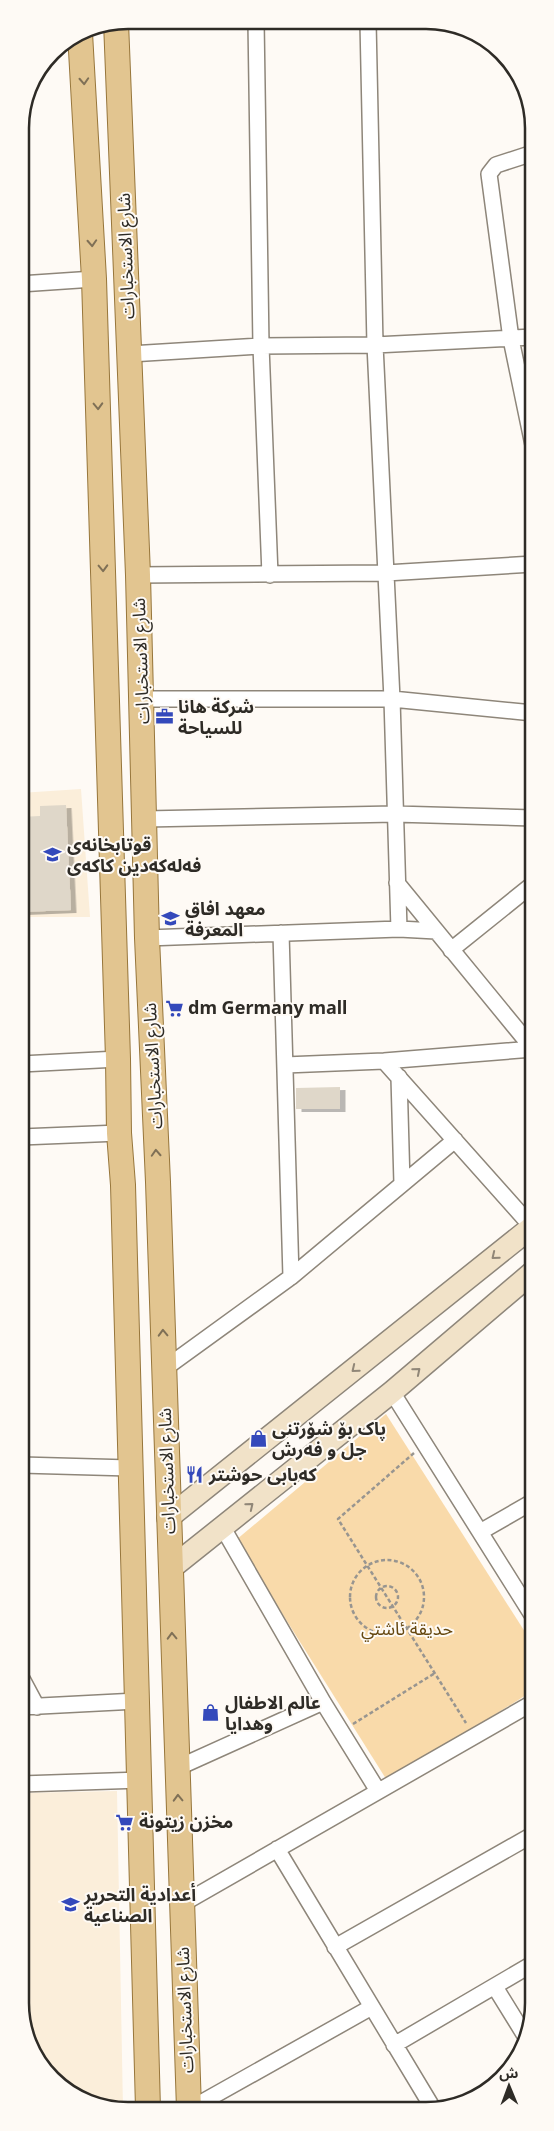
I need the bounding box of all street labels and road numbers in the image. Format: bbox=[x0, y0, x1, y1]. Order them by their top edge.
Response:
street label: شارع الاستخبارات bbox=[111, 192, 142, 320]
street label: شارع الاستخبارات bbox=[126, 597, 157, 725]
street label: شارع الاستخبارات bbox=[137, 1002, 170, 1130]
street label: شارع الاستخبارات bbox=[152, 1407, 183, 1535]
street label: شارع الاستخبارات bbox=[170, 1946, 201, 2074]

